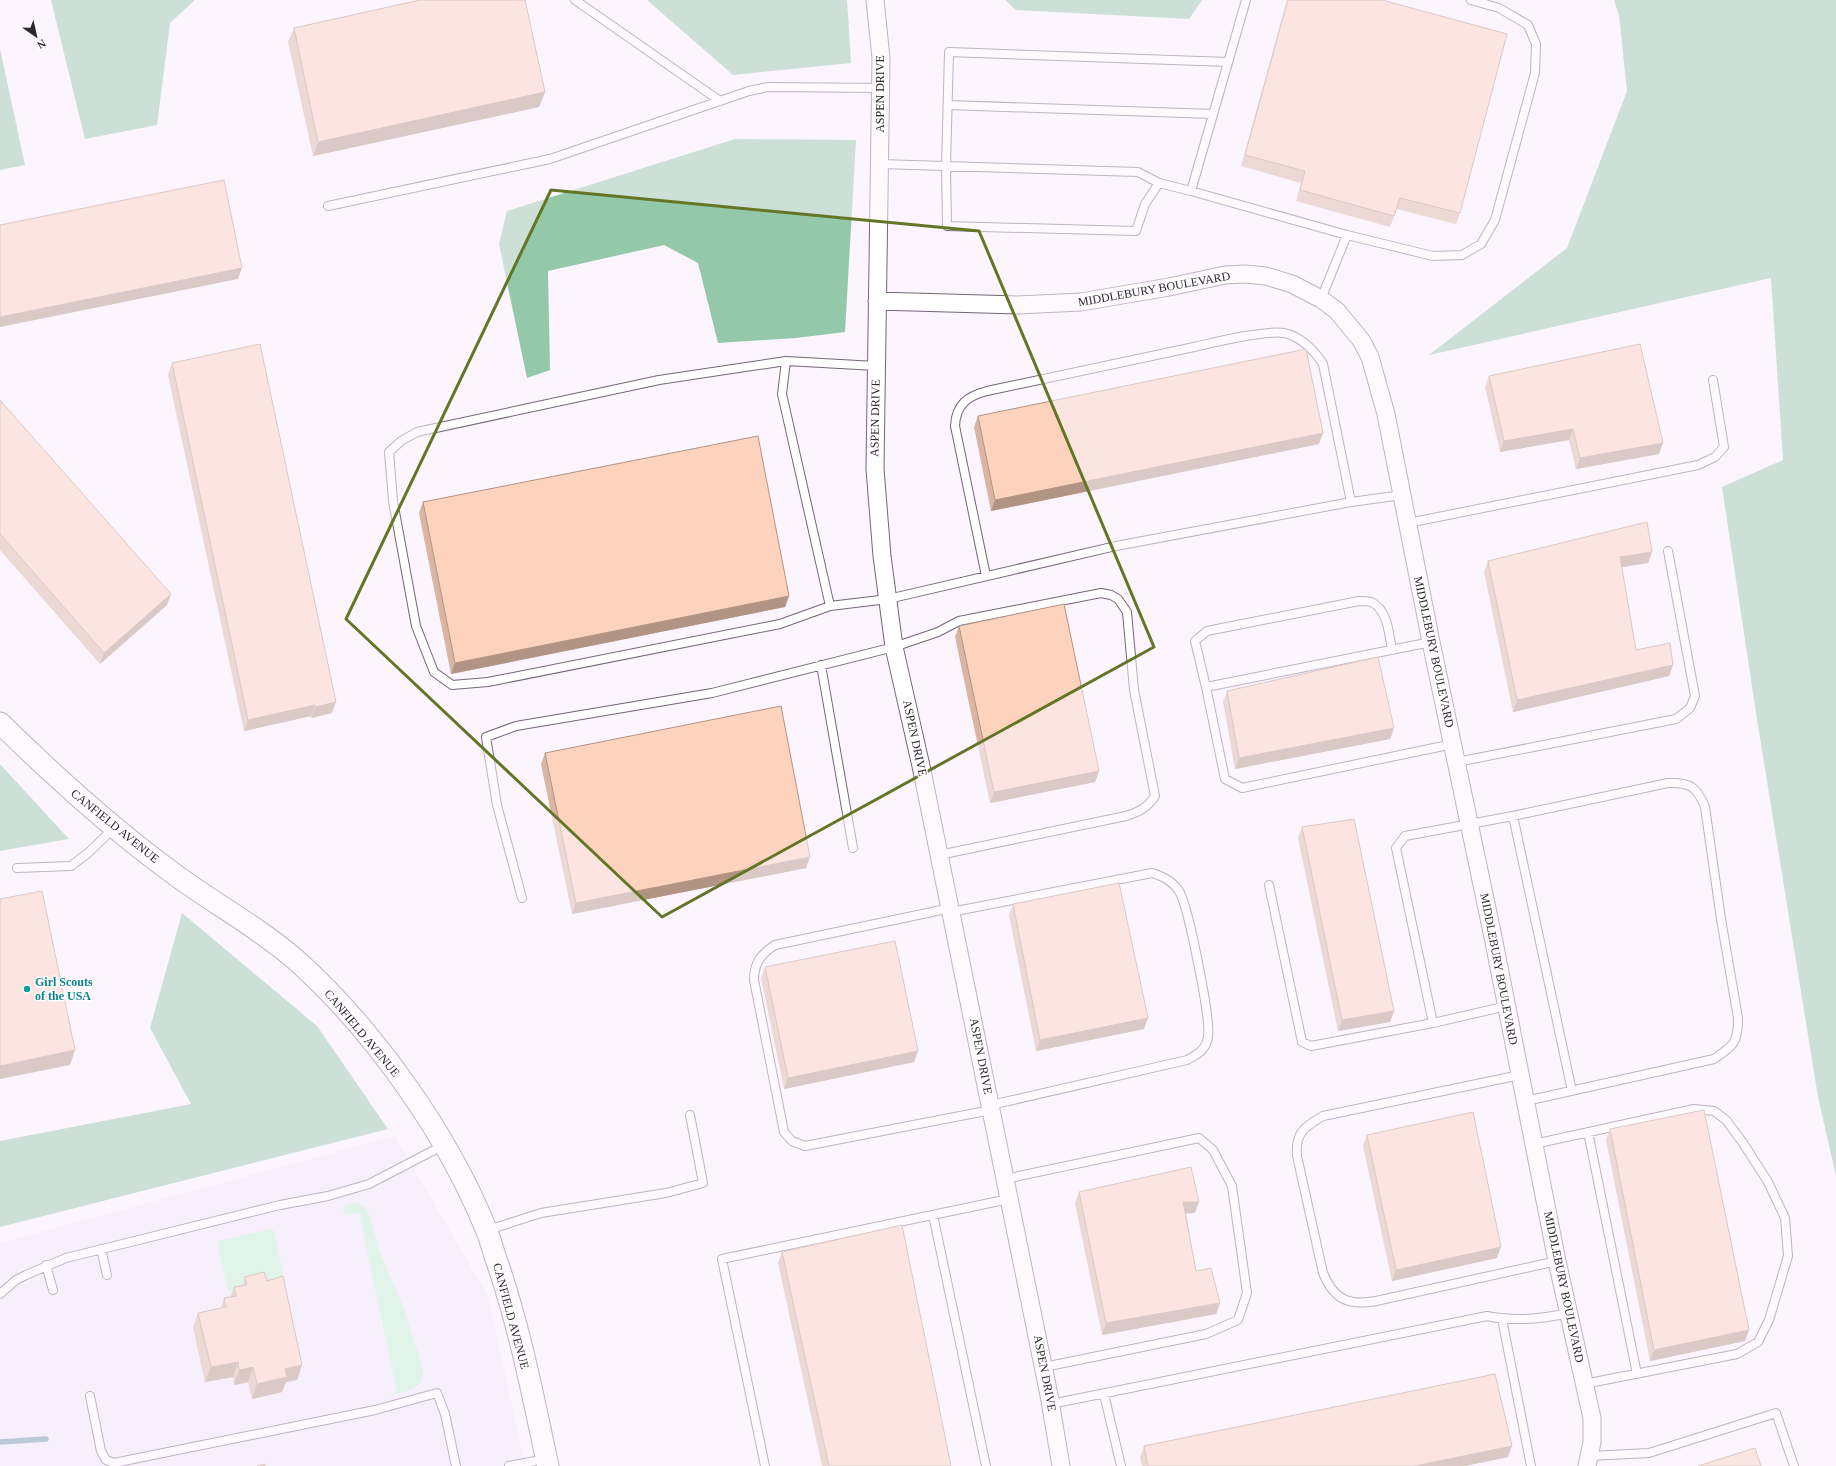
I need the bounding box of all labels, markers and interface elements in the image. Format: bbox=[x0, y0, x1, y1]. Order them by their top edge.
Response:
north arrow bbox=[16, 16, 56, 56]
text: N bbox=[35, 37, 48, 52]
street label: ASPEN DRIVE bbox=[873, 55, 887, 133]
street label: MIDDLEBURY BOULEVARD bbox=[1077, 269, 1232, 309]
street label: ASPEN DRIVE bbox=[867, 379, 883, 457]
street label: MIDDLEBURY BOULEVARD bbox=[1411, 575, 1457, 729]
street label: ASPEN DRIVE bbox=[900, 699, 930, 777]
street label: CANFIELD AVENUE bbox=[68, 786, 162, 866]
street label: MIDDLEBURY BOULEVARD bbox=[1477, 892, 1521, 1046]
place label: Girl Scouts of the USA bbox=[35, 975, 93, 1003]
marker: Girl Scouts of the USA bbox=[22, 984, 32, 994]
street label: CANFIELD AVENUE bbox=[321, 987, 403, 1079]
street label: ASPEN DRIVE bbox=[967, 1017, 995, 1095]
street label: MIDDLEBURY BOULEVARD bbox=[1541, 1210, 1587, 1364]
street label: CANFIELD AVENUE bbox=[490, 1261, 532, 1371]
street label: ASPEN DRIVE bbox=[1031, 1334, 1059, 1412]

